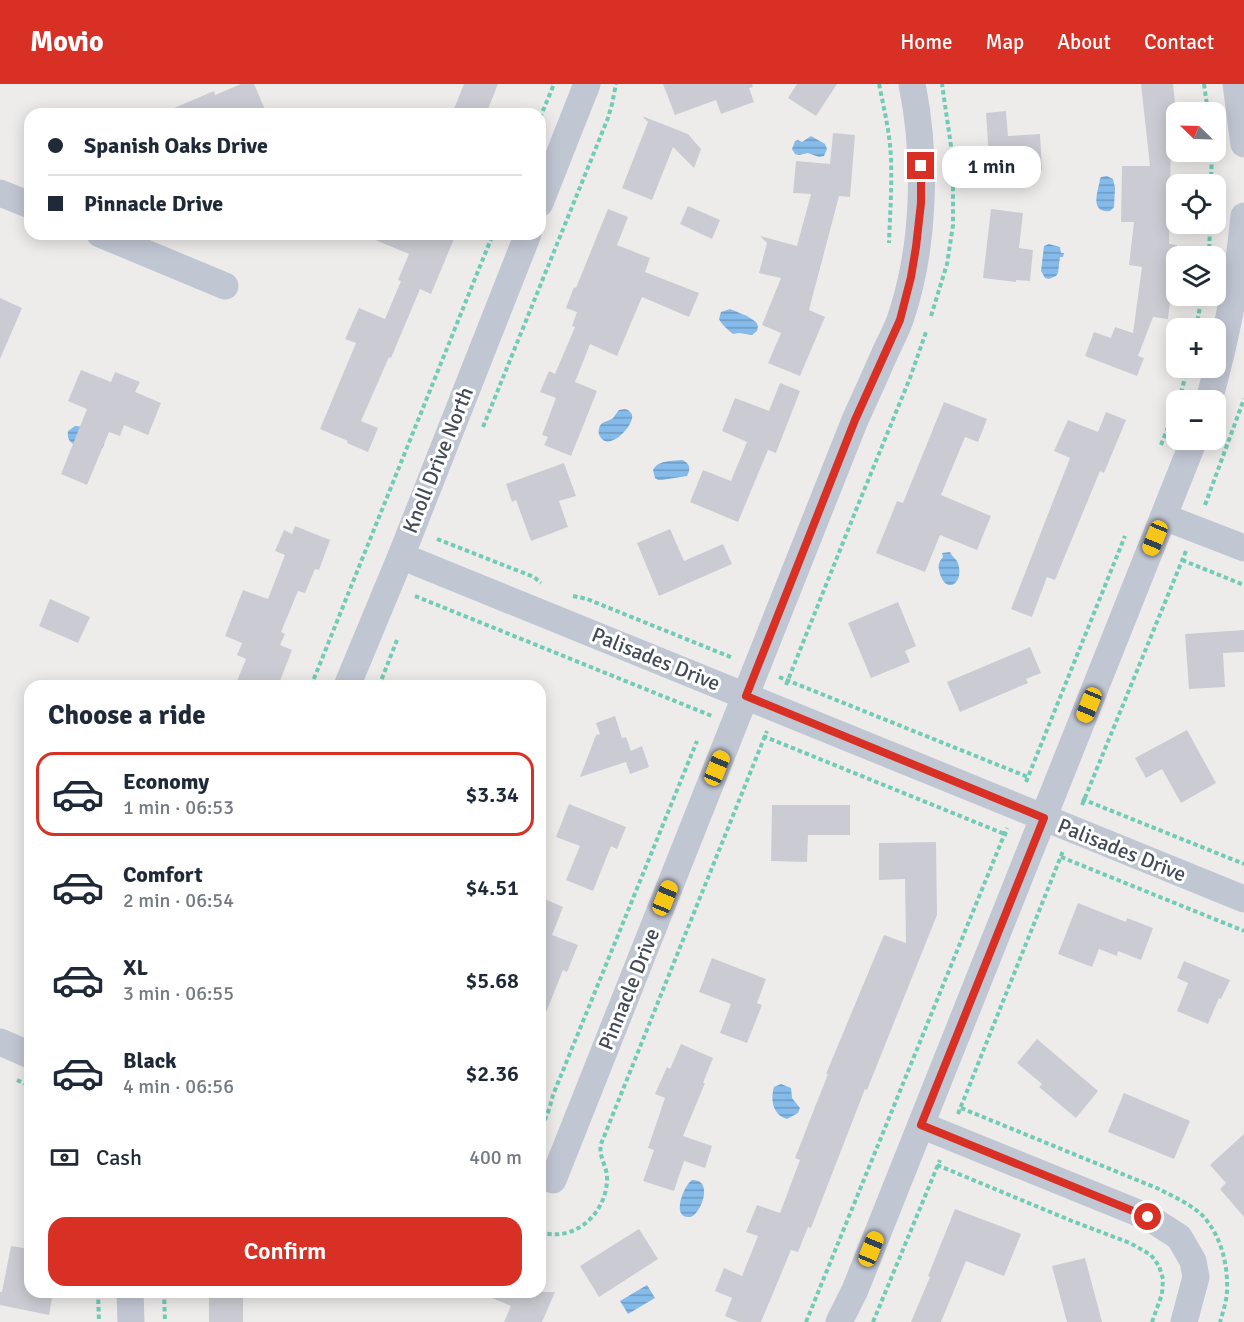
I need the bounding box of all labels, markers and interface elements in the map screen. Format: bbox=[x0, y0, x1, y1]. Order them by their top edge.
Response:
text: Movio bbox=[30, 25, 104, 59]
text: Home bbox=[900, 29, 953, 55]
text: Map bbox=[986, 29, 1024, 55]
text: About bbox=[1057, 29, 1111, 55]
text: Contact bbox=[1144, 29, 1214, 55]
north arrow bbox=[1166, 102, 1226, 162]
map controls bbox=[1166, 102, 1226, 450]
text: Spanish Oaks Drive bbox=[84, 132, 268, 159]
callout: 1 min bbox=[942, 145, 1041, 187]
route end bbox=[907, 152, 934, 179]
text: 1 min bbox=[968, 154, 1015, 179]
button: locate bbox=[1166, 174, 1226, 234]
text: Pinnacle Drive bbox=[84, 190, 223, 217]
button: layers bbox=[1166, 246, 1226, 306]
button: + bbox=[1166, 318, 1226, 378]
street label: Knoll Drive North bbox=[397, 383, 479, 537]
button: − bbox=[1166, 390, 1226, 450]
car bbox=[1140, 518, 1170, 558]
street label: Palisades Drive bbox=[588, 621, 724, 697]
car bbox=[1074, 685, 1104, 725]
text: Choose a ride bbox=[48, 699, 206, 732]
car bbox=[702, 748, 732, 788]
icon: car bbox=[51, 767, 105, 821]
text: Economy bbox=[123, 768, 209, 795]
text: $3.34 bbox=[465, 781, 519, 808]
text: 1 min · 06:53 bbox=[123, 795, 234, 820]
street label: Palisades Drive bbox=[1054, 812, 1190, 888]
icon: car bbox=[51, 860, 105, 914]
text: Comfort bbox=[123, 861, 203, 888]
text: $4.51 bbox=[465, 874, 519, 901]
car bbox=[650, 878, 680, 918]
text: 2 min · 06:54 bbox=[123, 888, 234, 913]
street label: Pinnacle Drive bbox=[593, 924, 665, 1054]
icon: car bbox=[51, 953, 105, 1007]
text: XL bbox=[123, 954, 148, 981]
text: $5.68 bbox=[465, 967, 519, 994]
text: 3 min · 06:55 bbox=[123, 981, 234, 1006]
icon: car bbox=[51, 1046, 105, 1100]
text: Black bbox=[123, 1047, 177, 1074]
text: $2.36 bbox=[465, 1060, 519, 1087]
text: 4 min · 06:56 bbox=[123, 1074, 234, 1099]
icon: cash bbox=[48, 1141, 81, 1174]
text: Cash bbox=[96, 1144, 142, 1171]
text: 400 m bbox=[469, 1145, 522, 1170]
route start bbox=[1134, 1203, 1161, 1230]
button: Confirm bbox=[48, 1217, 522, 1286]
car bbox=[856, 1229, 886, 1269]

